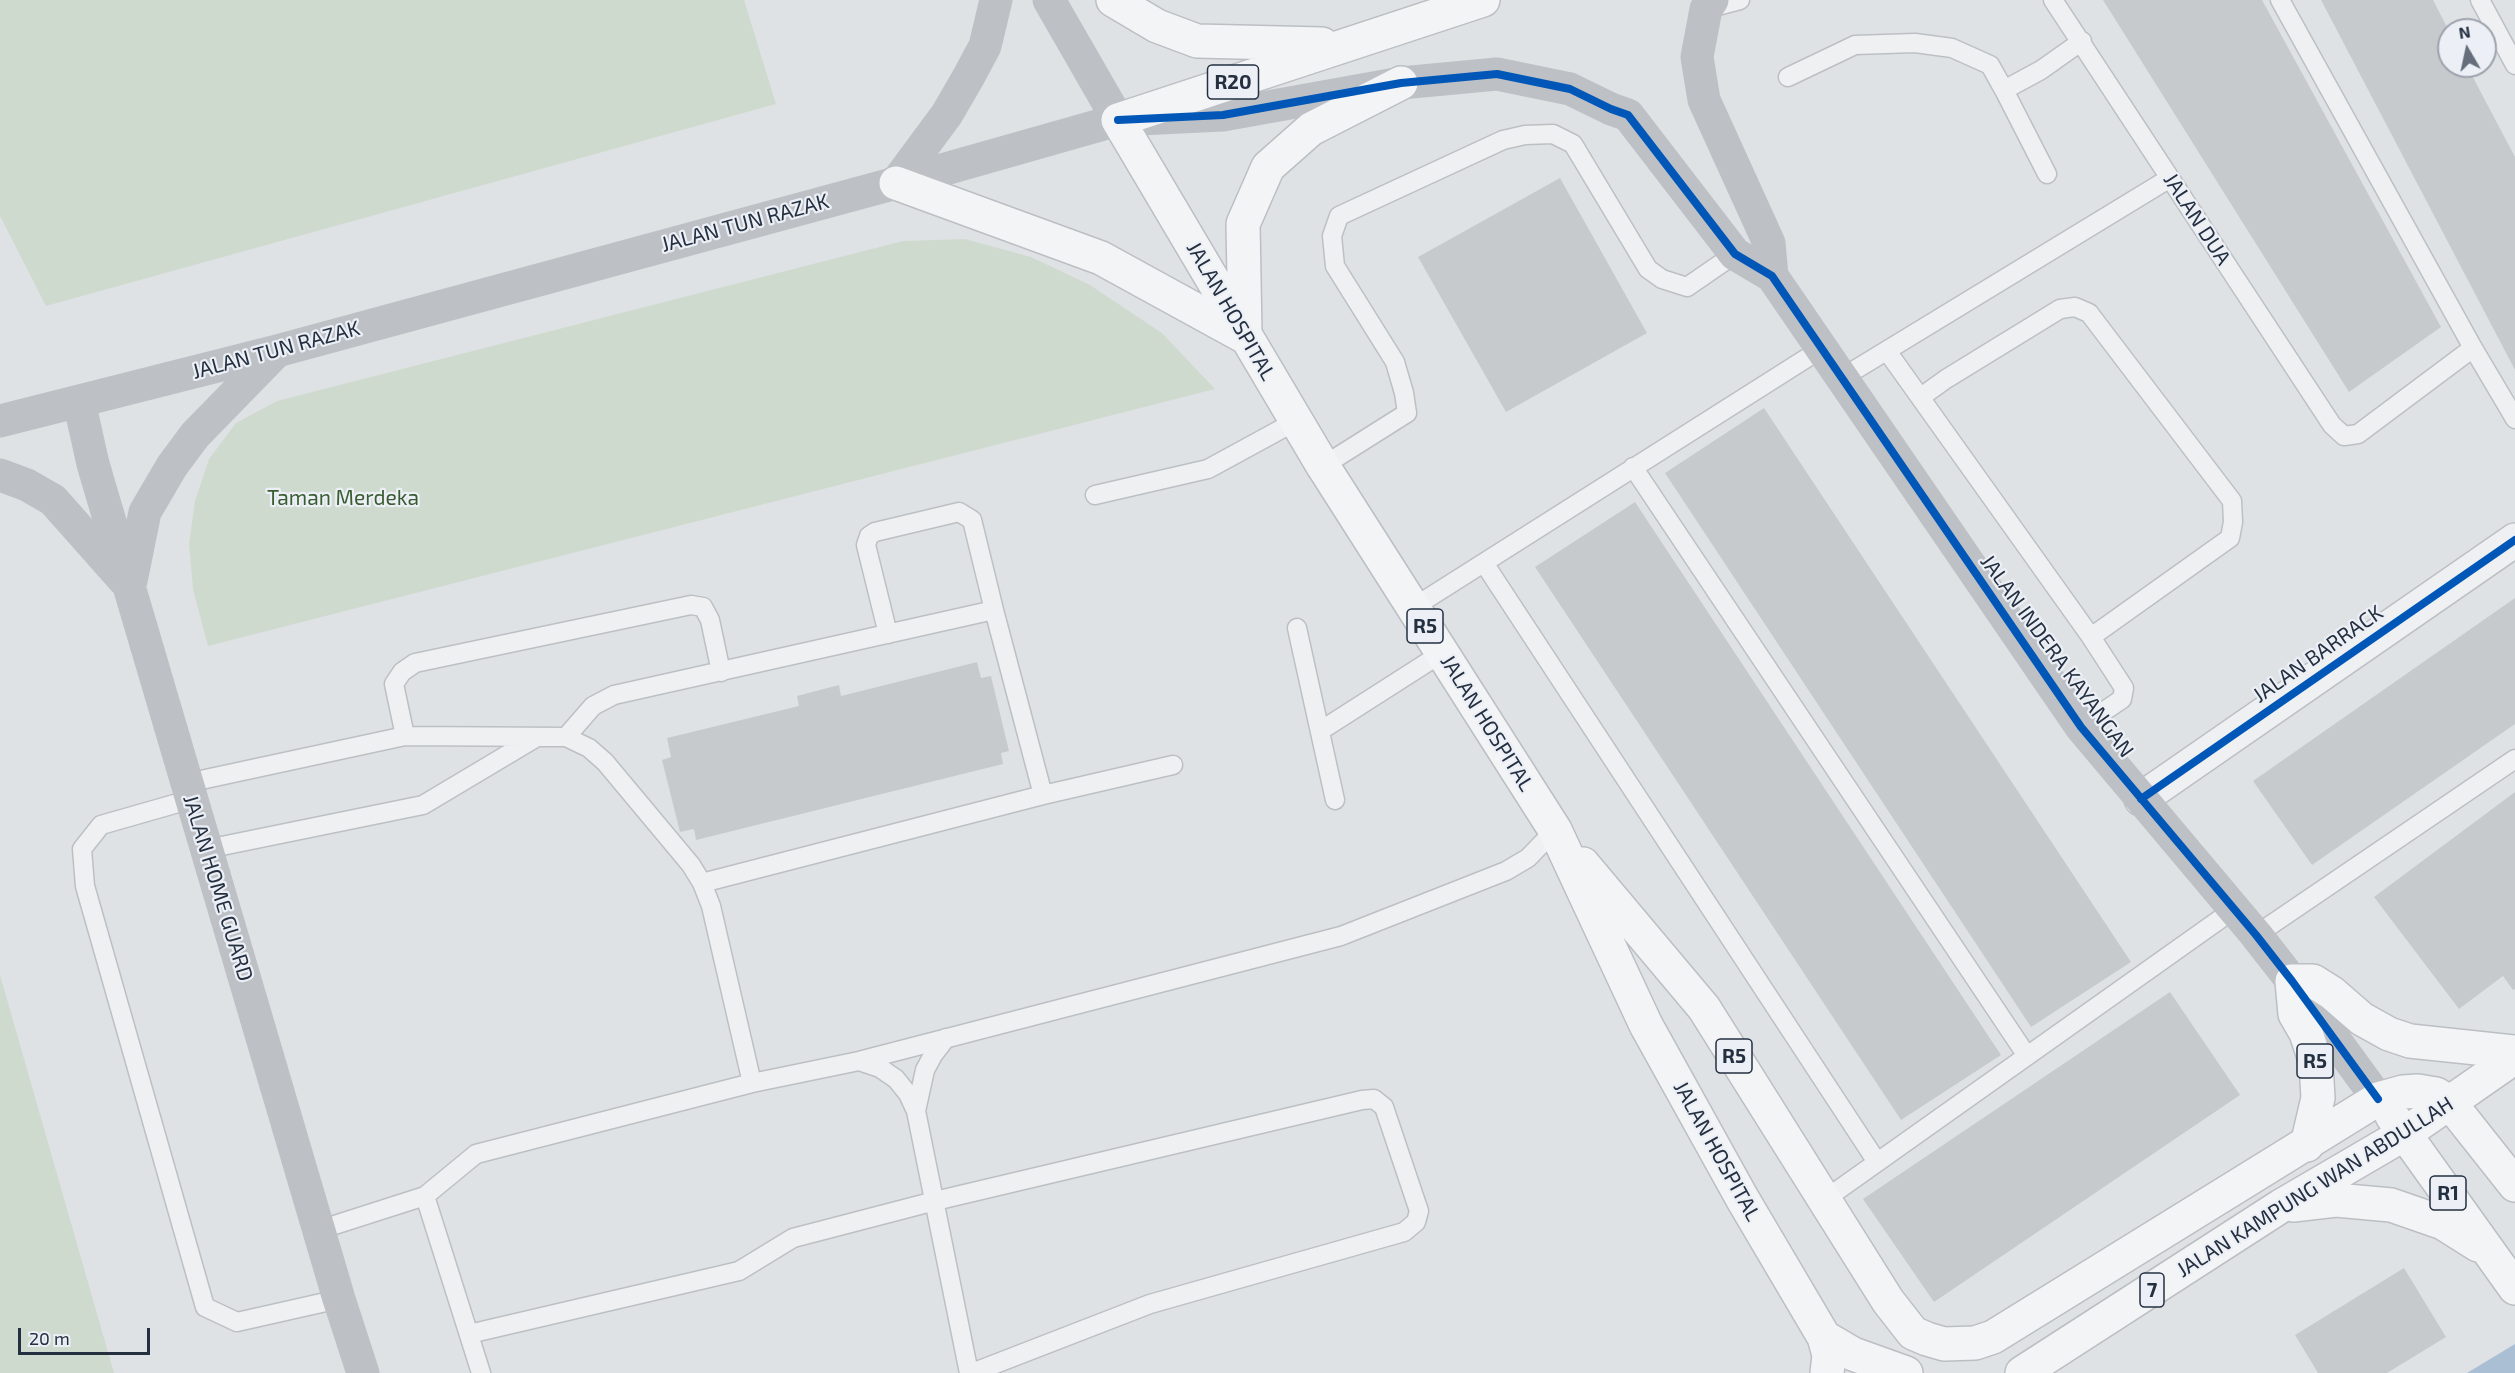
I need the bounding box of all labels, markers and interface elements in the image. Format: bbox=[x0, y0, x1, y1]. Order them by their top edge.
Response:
north arrow bbox=[2437, 18, 2497, 78]
text: N bbox=[2457, 21, 2472, 42]
road number: R20 bbox=[1208, 65, 1258, 99]
street label: JALAN DUA bbox=[2158, 168, 2236, 270]
street label: JALAN TUN RAZAK bbox=[658, 188, 832, 258]
street label: JALAN HOSPITAL bbox=[1181, 237, 1281, 385]
street label: JALAN TUN RAZAK bbox=[189, 315, 363, 385]
park label: Taman Merdeka bbox=[267, 485, 419, 511]
street label: JALAN INDERA KAYANGAN bbox=[1975, 550, 2139, 762]
street label: JALAN BARRACK bbox=[2248, 600, 2388, 708]
road number: R5 bbox=[1407, 609, 1443, 643]
street label: JALAN HOSPITAL bbox=[1435, 650, 1539, 796]
street label: JALAN HOME GUARD bbox=[178, 792, 258, 984]
road number: R5 bbox=[1716, 1039, 1752, 1073]
road number: R5 bbox=[2297, 1044, 2333, 1078]
street label: JALAN HOSPITAL bbox=[1668, 1077, 1766, 1225]
street label: JALAN KAMPUNG WAN ABDULLAH bbox=[2172, 1091, 2458, 1283]
road number: R1 bbox=[2430, 1176, 2466, 1210]
road number: 7 bbox=[2140, 1273, 2164, 1307]
scale bar bbox=[21, 1316, 153, 1354]
text: 20 m bbox=[29, 1327, 70, 1349]

